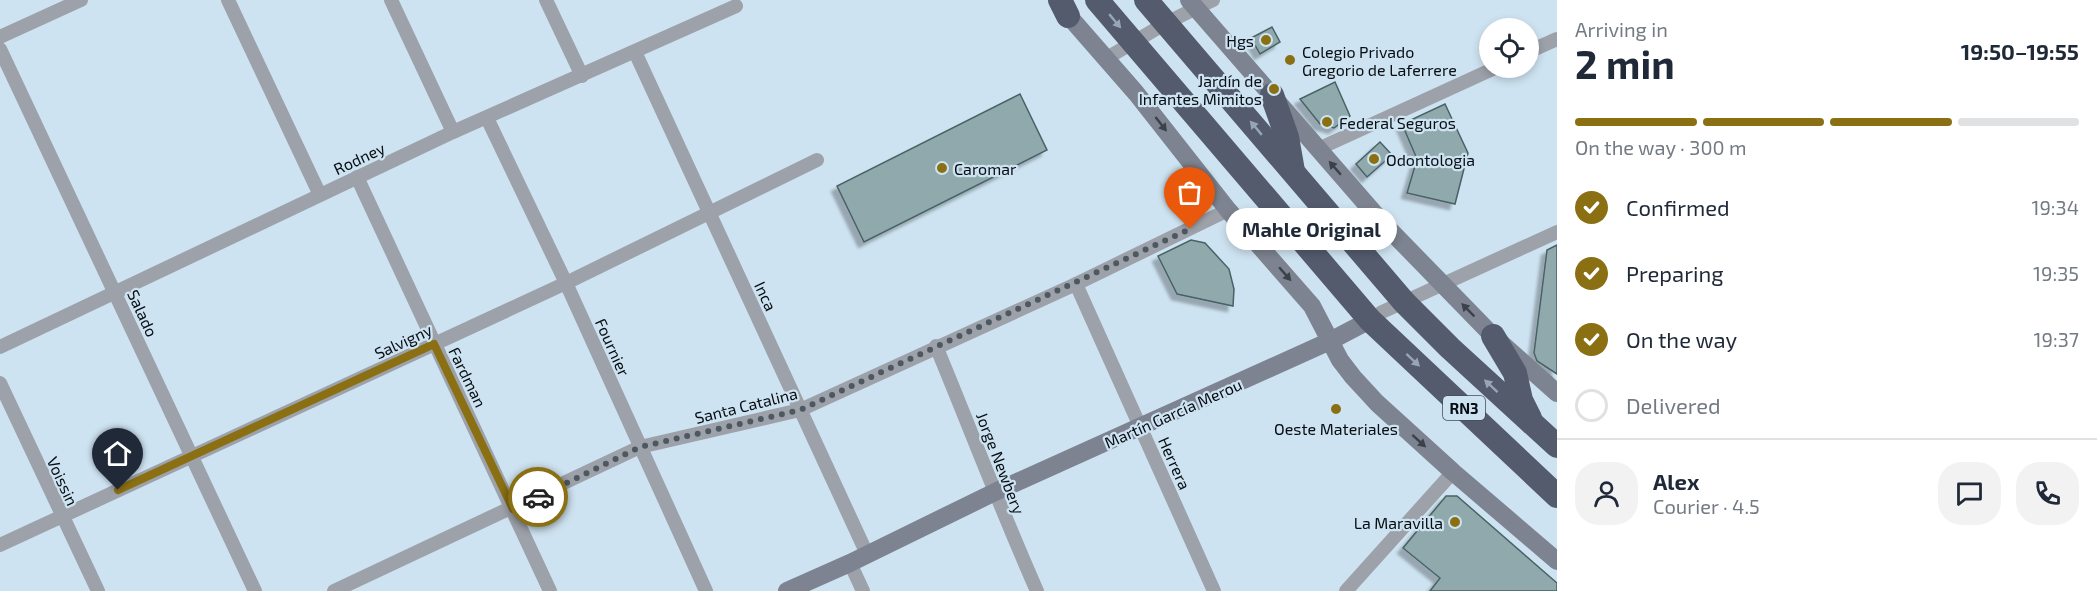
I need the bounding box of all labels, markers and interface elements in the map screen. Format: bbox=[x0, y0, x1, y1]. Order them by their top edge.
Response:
one-way arrow bbox=[1108, 13, 1121, 28]
text: Arriving in bbox=[1575, 17, 1668, 41]
map controls bbox=[1479, 18, 1539, 78]
button: locate bbox=[1479, 18, 1539, 78]
place label: Hgs bbox=[1226, 31, 1254, 50]
marker: Hgs bbox=[1259, 33, 1273, 47]
text: 19:50–19:55 bbox=[1961, 38, 2079, 64]
text: 2 min bbox=[1575, 40, 1675, 87]
place label: Colegio Privado Gregorio de Laferrere bbox=[1302, 42, 1457, 79]
marker: Colegio Privado Gregorio de Laferrere bbox=[1283, 53, 1297, 67]
place label: Jardín de Infantes Mimitos bbox=[1139, 71, 1262, 108]
marker: Jardín de Infantes Mimitos bbox=[1267, 82, 1281, 96]
place label: Federal Seguros bbox=[1339, 113, 1456, 132]
marker: Federal Seguros bbox=[1320, 115, 1334, 129]
one-way arrow bbox=[1154, 117, 1166, 132]
one-way arrow bbox=[1249, 120, 1262, 136]
text: On the way · 300 m bbox=[1575, 135, 1747, 159]
street label: Rodney bbox=[330, 138, 388, 178]
place label: Odontologia bbox=[1386, 150, 1475, 169]
marker: Odontologia bbox=[1367, 152, 1381, 166]
place label: Caromar bbox=[954, 159, 1017, 178]
marker: Caromar bbox=[935, 161, 949, 175]
one-way arrow bbox=[1329, 161, 1342, 176]
pin bbox=[1164, 167, 1215, 229]
icon: bag bbox=[1173, 176, 1206, 209]
icon: check bbox=[1575, 191, 1608, 224]
text: Confirmed bbox=[1626, 194, 1730, 220]
text: 19:34 bbox=[2031, 195, 2079, 219]
callout: Mahle Original bbox=[1226, 208, 1397, 250]
text: Mahle Original bbox=[1242, 217, 1381, 241]
icon: check bbox=[1575, 257, 1608, 290]
text: Preparing bbox=[1626, 260, 1724, 286]
text: 19:35 bbox=[2033, 261, 2079, 285]
one-way arrow bbox=[1278, 267, 1292, 282]
street label: Inca bbox=[751, 278, 781, 314]
street label: Salado bbox=[124, 287, 162, 339]
one-way arrow bbox=[1461, 304, 1475, 318]
street label: Fournier bbox=[592, 315, 634, 379]
street label: Salvigny bbox=[371, 319, 435, 363]
icon: check bbox=[1575, 323, 1608, 356]
text: On the way bbox=[1626, 326, 1737, 352]
text: 19:37 bbox=[2034, 327, 2079, 351]
street label: Fardman bbox=[445, 344, 491, 410]
one-way arrow bbox=[1405, 353, 1420, 366]
street label: Martín García Merou bbox=[1101, 374, 1245, 452]
one-way arrow bbox=[1484, 380, 1499, 393]
street label: Santa Catalina bbox=[693, 383, 799, 427]
text: Delivered bbox=[1626, 392, 1721, 418]
road number: RN3 bbox=[1443, 396, 1485, 420]
marker: Oeste Materiales bbox=[1329, 402, 1343, 416]
street label: Jorge Newbery bbox=[973, 409, 1029, 517]
place label: Oeste Materiales bbox=[1274, 419, 1398, 438]
pin bbox=[92, 428, 143, 490]
street label: Herrera bbox=[1155, 434, 1195, 492]
one-way arrow bbox=[1411, 434, 1426, 447]
icon: home bbox=[101, 437, 134, 470]
street label: Voissin bbox=[43, 454, 83, 508]
button: person bbox=[1575, 462, 1638, 525]
button: chat bbox=[1938, 462, 2001, 525]
button: phone bbox=[2016, 462, 2079, 525]
courier bbox=[508, 467, 568, 527]
text: Alex bbox=[1653, 468, 1699, 494]
icon: car bbox=[522, 481, 555, 514]
text: Courier · 4.5 bbox=[1653, 494, 1760, 518]
place label: La Maravilla bbox=[1354, 513, 1443, 532]
marker: La Maravilla bbox=[1448, 515, 1462, 529]

